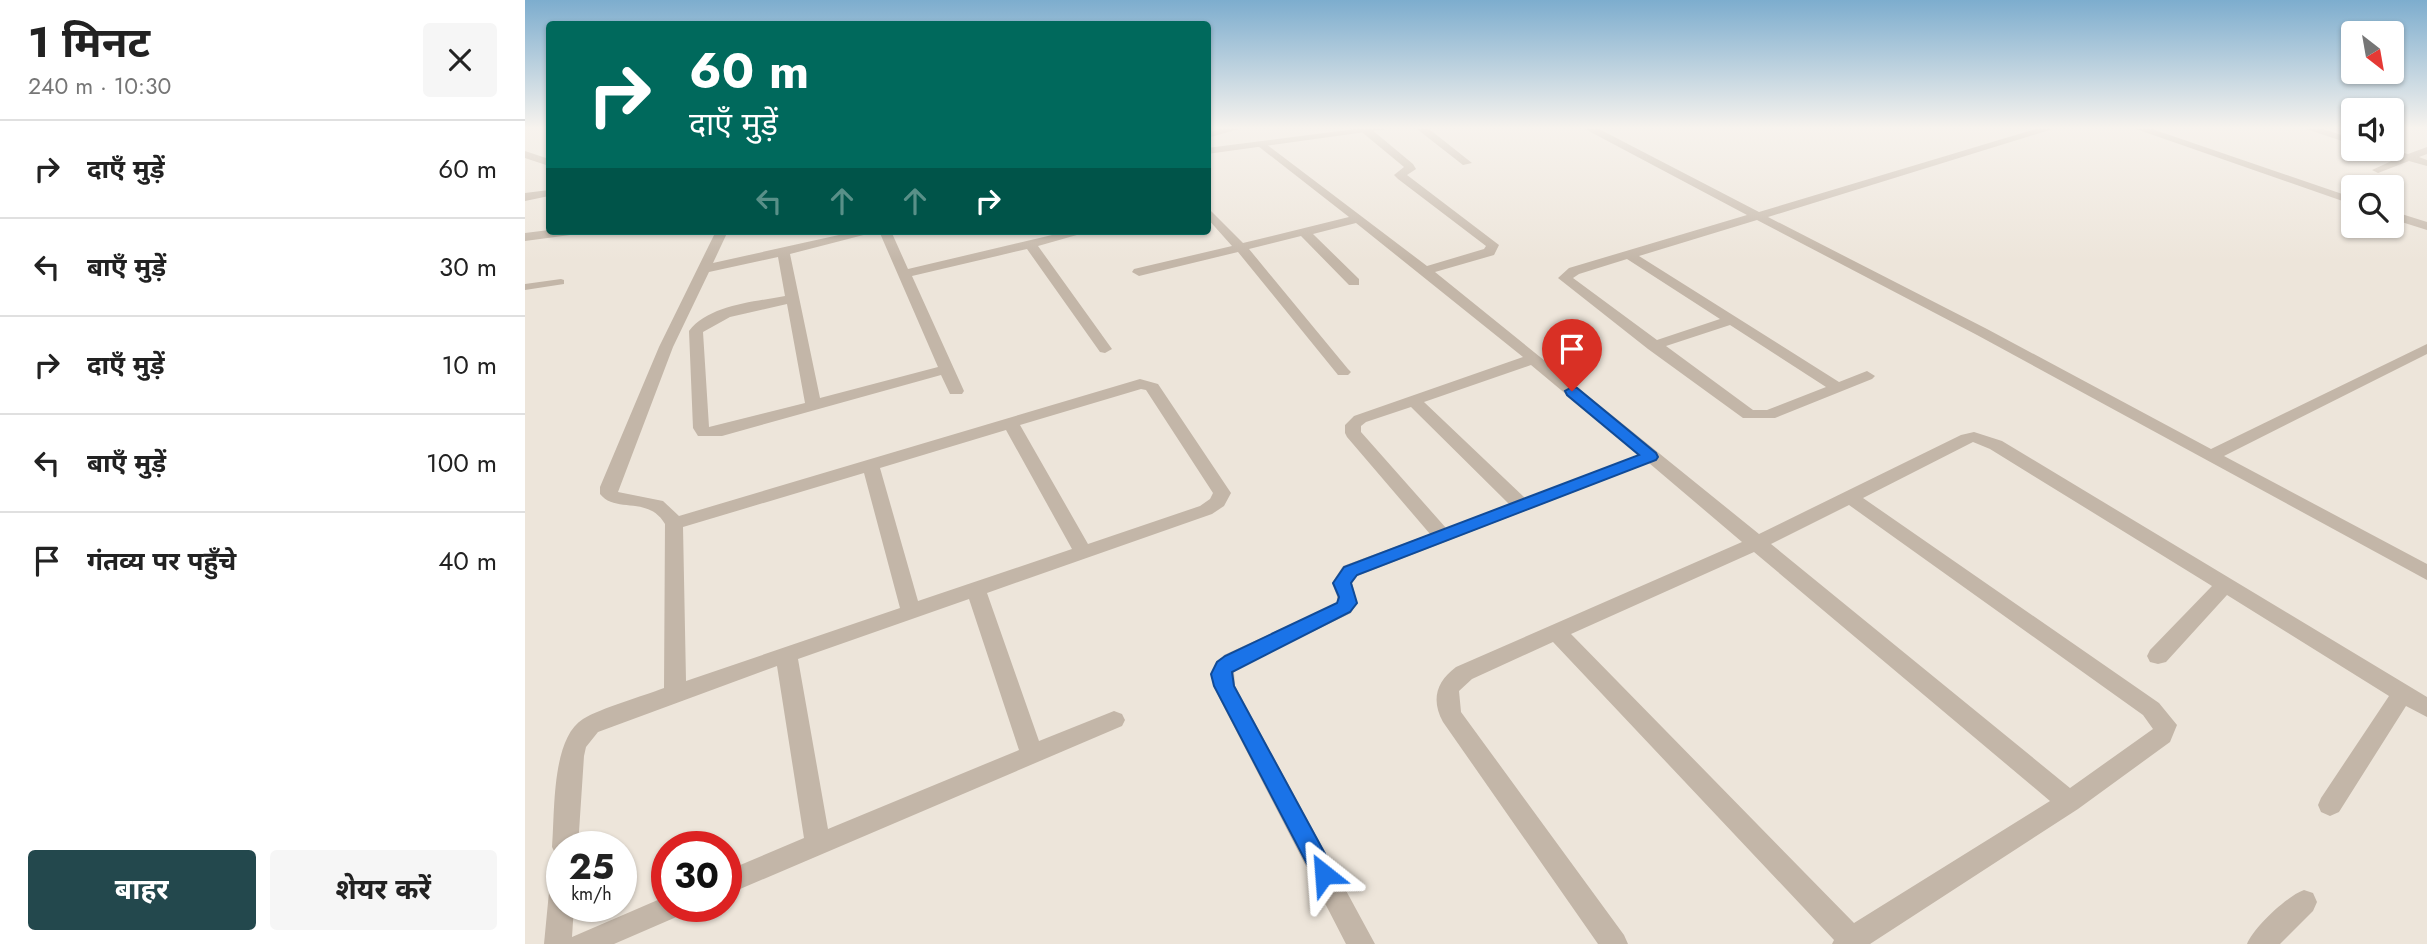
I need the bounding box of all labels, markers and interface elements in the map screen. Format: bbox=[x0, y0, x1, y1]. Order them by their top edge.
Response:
text: 1 मिनट bbox=[28, 12, 150, 73]
north arrow bbox=[2341, 21, 2405, 84]
map controls bbox=[2341, 21, 2404, 238]
button: close bbox=[423, 23, 497, 97]
text: 60 m bbox=[689, 36, 809, 106]
icon: right bbox=[574, 49, 665, 140]
text: 240 m · 10:30 bbox=[28, 69, 171, 103]
button: sound bbox=[2341, 98, 2404, 161]
text: दाएँ मुड़ें bbox=[689, 101, 778, 147]
icon: right bbox=[28, 150, 66, 188]
text: दाएँ मुड़ें bbox=[87, 150, 165, 188]
text: 60 m bbox=[438, 150, 497, 188]
button: search bbox=[2341, 175, 2404, 238]
icon: left bbox=[750, 182, 788, 220]
icon: ahead bbox=[823, 182, 861, 220]
icon: ahead bbox=[896, 182, 934, 220]
icon: right bbox=[969, 182, 1007, 220]
icon: left bbox=[28, 248, 66, 286]
text: बाएँ मुड़ें bbox=[87, 248, 166, 286]
text: 30 m bbox=[439, 248, 497, 286]
pin bbox=[1542, 319, 1602, 391]
icon: arrive bbox=[1553, 330, 1591, 368]
icon: right bbox=[28, 346, 66, 384]
text: दाएँ मुड़ें bbox=[87, 346, 165, 384]
text: 10 m bbox=[442, 346, 497, 384]
icon: left bbox=[28, 444, 66, 482]
text: बाएँ मुड़ें bbox=[87, 444, 166, 482]
text: 100 m bbox=[426, 444, 497, 482]
icon: arrive bbox=[28, 542, 66, 580]
text: गंतव्य पर पहुँचे bbox=[87, 542, 236, 580]
text: 40 m bbox=[438, 542, 497, 580]
speed limit sign: 30 bbox=[651, 831, 742, 922]
position arrow bbox=[1287, 837, 1361, 911]
text: 25 bbox=[569, 842, 614, 892]
button: बाहर bbox=[28, 850, 256, 930]
button: शेयर करें bbox=[270, 850, 497, 930]
text: km/h bbox=[571, 881, 612, 907]

